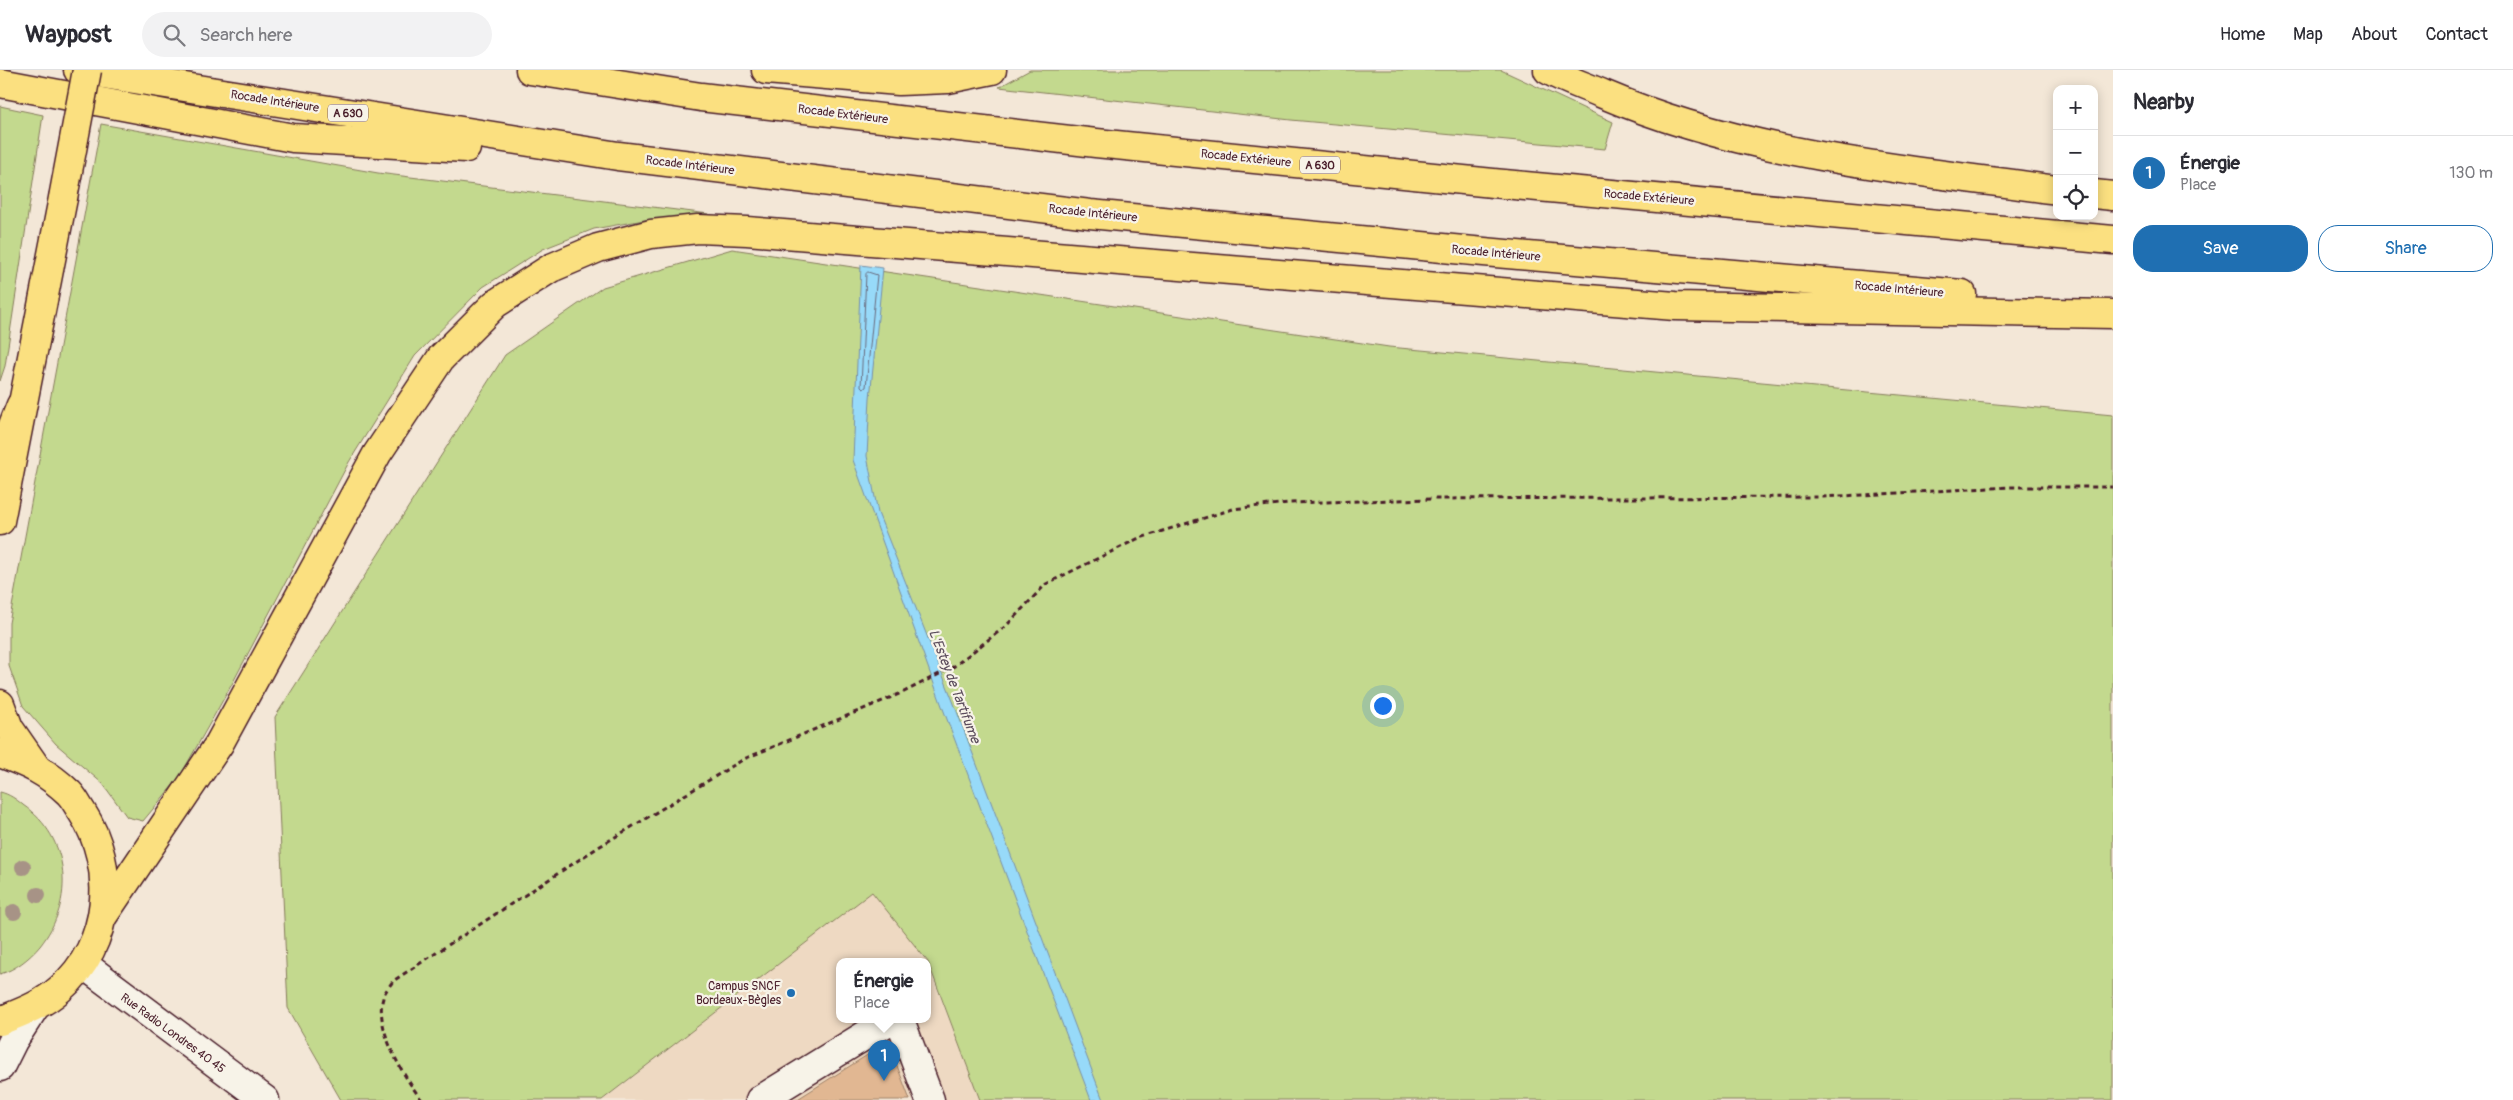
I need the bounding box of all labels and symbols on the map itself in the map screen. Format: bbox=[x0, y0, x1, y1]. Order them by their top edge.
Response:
street label: Rocade Intérieure bbox=[230, 87, 320, 116]
street label: Rocade Extérieure bbox=[797, 102, 889, 127]
road number: A 630 bbox=[328, 104, 368, 122]
street label: Rocade Extérieure bbox=[1200, 146, 1292, 171]
street label: Rocade Intérieure bbox=[645, 153, 735, 178]
road number: A 630 bbox=[1300, 156, 1340, 174]
street label: Rocade Extérieure bbox=[1603, 186, 1695, 209]
street label: Rocade Intérieure bbox=[1048, 201, 1138, 226]
street label: Rocade Intérieure bbox=[1451, 242, 1541, 265]
street label: Rocade Intérieure bbox=[1854, 278, 1944, 301]
water label: L'Estey de Tartifume bbox=[925, 627, 985, 747]
your location bbox=[1370, 693, 1396, 719]
place label: Campus SNCF Bordeaux-Bègles bbox=[696, 979, 782, 1008]
marker: Campus SNCF Bordeaux-Bègles bbox=[785, 987, 797, 999]
street label: Rue Radio Londres 40 45 bbox=[117, 990, 228, 1077]
pin: 1 bbox=[868, 1040, 900, 1081]

